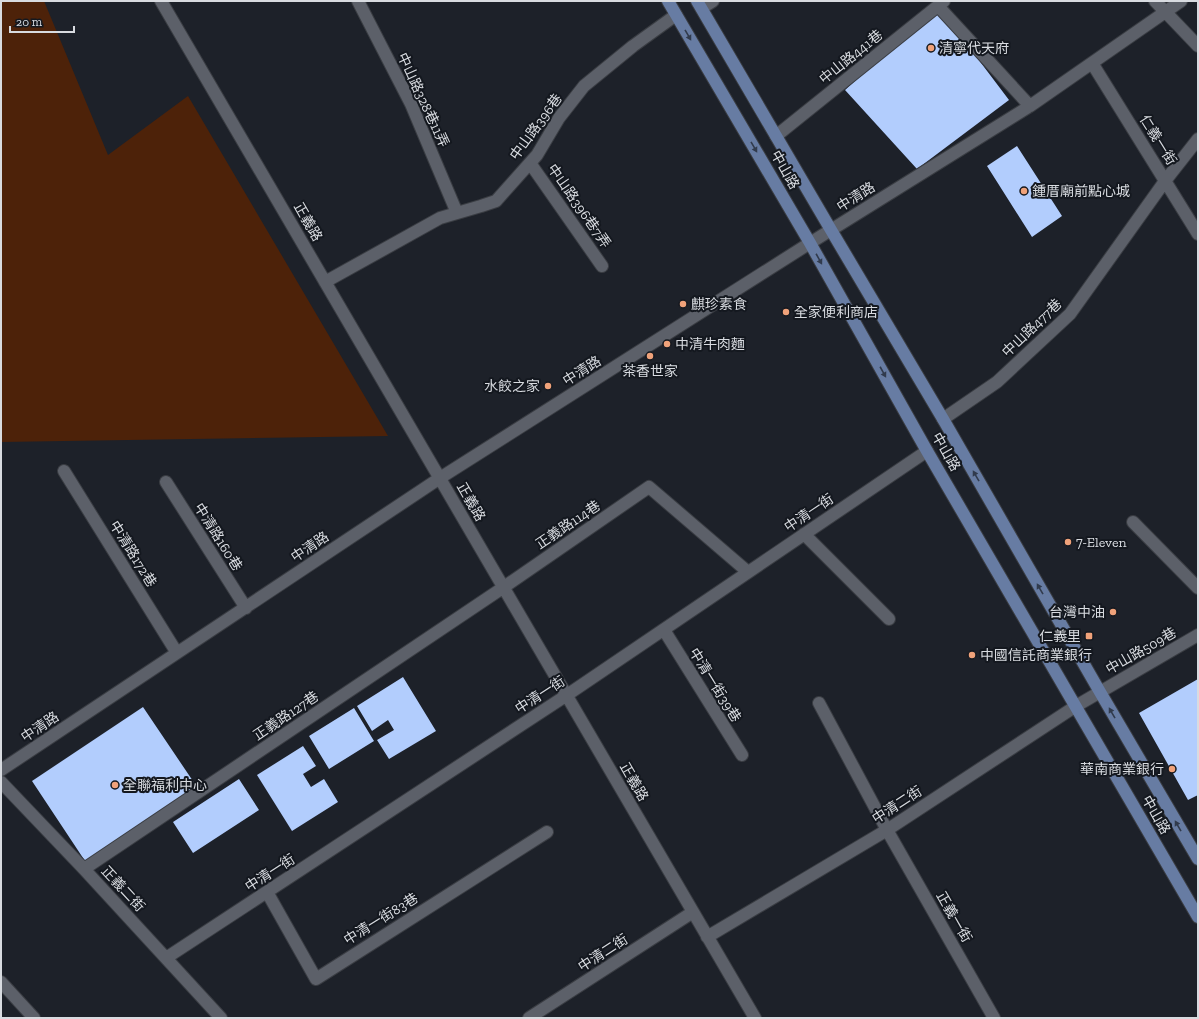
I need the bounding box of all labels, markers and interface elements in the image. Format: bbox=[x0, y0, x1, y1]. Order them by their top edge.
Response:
scale bar bbox=[10, 8, 74, 34]
text: 20 m bbox=[16, 15, 43, 29]
street label: 中山路441巷 bbox=[816, 26, 886, 88]
one-way arrow bbox=[684, 29, 691, 41]
place label: 清寧代天府 bbox=[939, 40, 1009, 57]
marker: 清寧代天府 bbox=[926, 43, 936, 53]
street label: 中山路328巷11弄 bbox=[394, 50, 452, 150]
street label: 中山路396巷 bbox=[506, 91, 566, 163]
street label: 仁義一街 bbox=[1136, 112, 1180, 168]
one-way arrow bbox=[750, 141, 757, 153]
street label: 中山路 bbox=[767, 148, 803, 192]
street label: 中山路396巷7弄 bbox=[544, 161, 614, 251]
street label: 中清路 bbox=[834, 179, 878, 215]
place label: 鍾厝廟前點心城 bbox=[1032, 183, 1130, 200]
marker: 鍾厝廟前點心城 bbox=[1019, 186, 1029, 196]
street label: 正義路 bbox=[290, 200, 326, 244]
one-way arrow bbox=[816, 253, 822, 265]
street label: 中山路477巷 bbox=[999, 295, 1065, 361]
place label: 麒珍素食 bbox=[691, 296, 747, 313]
marker: 麒珍素食 bbox=[678, 299, 688, 309]
place label: 全家便利商店 bbox=[794, 304, 878, 321]
marker: 全家便利商店 bbox=[781, 307, 791, 317]
place label: 中清牛肉麵 bbox=[675, 336, 745, 353]
marker: 中清牛肉麵 bbox=[662, 339, 672, 349]
marker: 茶香世家 bbox=[645, 351, 655, 361]
street label: 中清路 bbox=[560, 353, 604, 389]
place label: 茶香世家 bbox=[622, 363, 678, 380]
one-way arrow bbox=[880, 366, 886, 378]
place label: 水餃之家 bbox=[484, 378, 540, 395]
marker: 水餃之家 bbox=[543, 381, 553, 391]
street label: 中山路 bbox=[928, 430, 964, 474]
one-way arrow bbox=[972, 470, 979, 482]
street label: 正義路 bbox=[453, 480, 489, 524]
street label: 中清一街 bbox=[781, 490, 837, 536]
street label: 正義路114巷 bbox=[532, 497, 604, 553]
street label: 中清路160巷 bbox=[190, 500, 246, 574]
street label: 中清路172巷 bbox=[106, 518, 160, 590]
street label: 中清路 bbox=[288, 528, 332, 566]
place label: 7-Eleven bbox=[1076, 534, 1127, 551]
marker: 7-Eleven bbox=[1063, 537, 1073, 547]
one-way arrow bbox=[1037, 583, 1044, 595]
place label: 台灣中油 bbox=[1049, 604, 1105, 621]
marker: 台灣中油 bbox=[1108, 607, 1118, 617]
street label: 中山路509巷 bbox=[1103, 624, 1179, 678]
place label: 仁義里 bbox=[1039, 628, 1081, 645]
marker: 仁義里 bbox=[1084, 631, 1094, 641]
street label: 中清一街39巷 bbox=[685, 645, 745, 725]
place label: 中國信託商業銀行 bbox=[980, 647, 1092, 664]
marker: 中國信託商業銀行 bbox=[967, 650, 977, 660]
street label: 中清一街 bbox=[512, 673, 568, 717]
street label: 正義路127巷 bbox=[250, 688, 322, 744]
street label: 中清路 bbox=[18, 708, 62, 746]
one-way arrow bbox=[1109, 708, 1116, 719]
street label: 正義路 bbox=[616, 760, 652, 804]
place label: 華南商業銀行 bbox=[1080, 761, 1164, 778]
marker: 華南商業銀行 bbox=[1167, 764, 1177, 774]
place label: 全聯福利中心 bbox=[123, 777, 207, 794]
marker: 全聯福利中心 bbox=[110, 780, 120, 790]
street label: 中清二街 bbox=[869, 783, 925, 827]
street label: 中山路 bbox=[1138, 793, 1174, 837]
one-way arrow bbox=[1175, 820, 1182, 832]
street label: 中清一街 bbox=[242, 851, 298, 895]
street label: 正義二街 bbox=[98, 863, 148, 915]
street label: 中清一街83巷 bbox=[341, 889, 421, 949]
street label: 正義一街 bbox=[933, 889, 975, 945]
street label: 中清二街 bbox=[575, 931, 631, 975]

